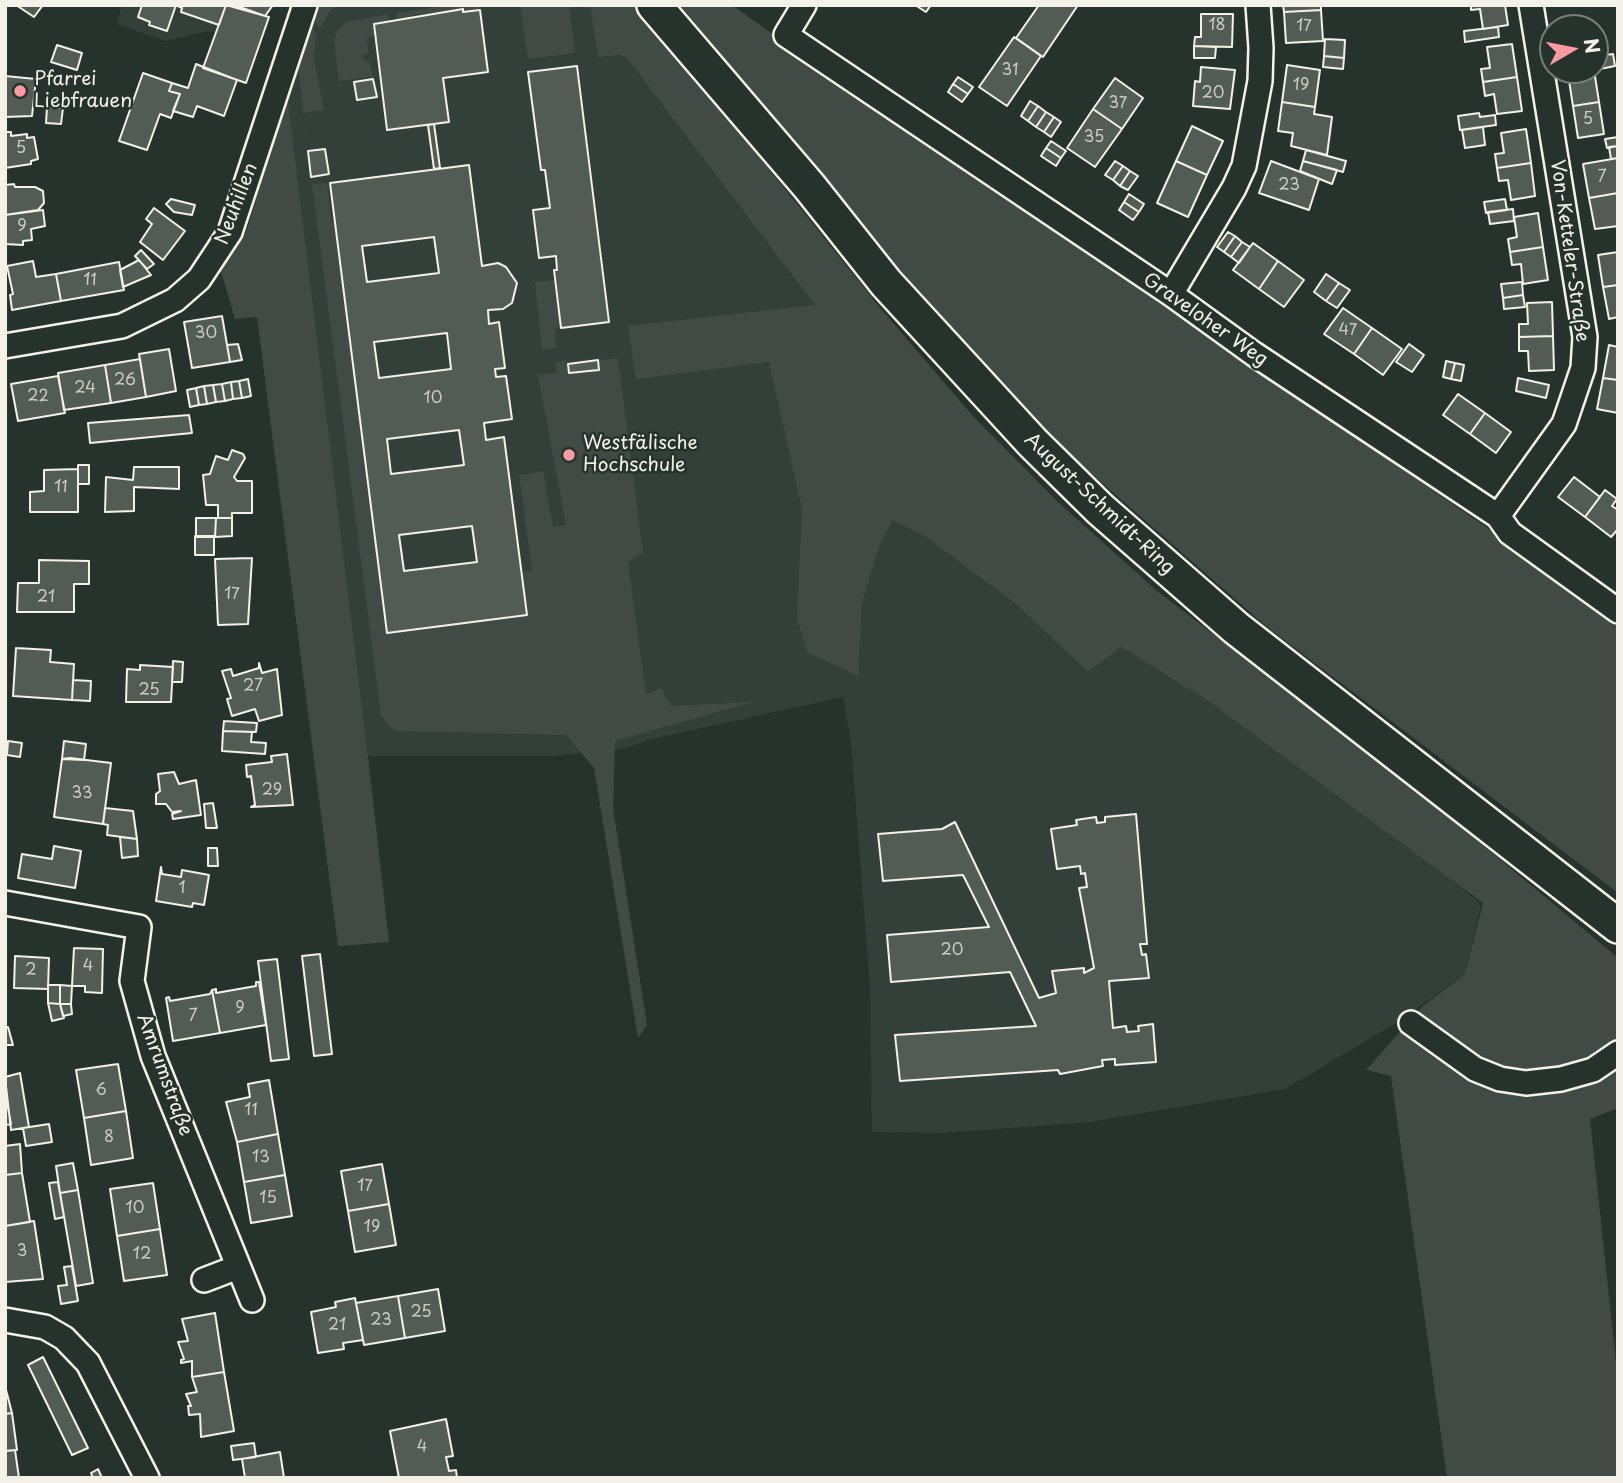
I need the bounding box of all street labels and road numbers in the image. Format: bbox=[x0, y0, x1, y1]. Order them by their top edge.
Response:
street label: Von-Ketteler-Straße bbox=[1545, 158, 1593, 344]
street label: Neuhillen bbox=[211, 160, 263, 248]
street label: Graveloher Weg bbox=[1138, 268, 1272, 372]
street label: August-Schmidt-Ring bbox=[1019, 429, 1179, 579]
street label: Amrumstraße bbox=[131, 1011, 197, 1139]

